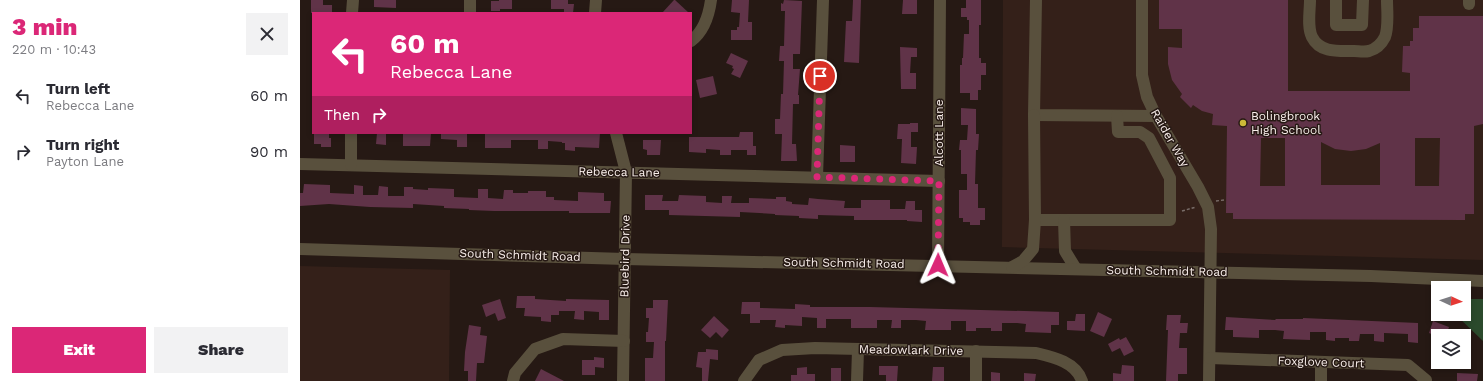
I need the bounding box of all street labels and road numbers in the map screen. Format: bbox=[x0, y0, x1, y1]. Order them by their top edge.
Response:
street label: Alcott Lane bbox=[932, 99, 946, 167]
street label: Raider Way bbox=[1148, 107, 1193, 170]
street label: Rebecca Lane bbox=[578, 164, 660, 180]
street label: Bluebird Drive bbox=[617, 214, 633, 297]
street label: South Schmidt Road bbox=[459, 246, 581, 264]
street label: South Schmidt Road bbox=[783, 255, 905, 271]
street label: South Schmidt Road bbox=[1106, 263, 1228, 279]
street label: Meadowlark Drive bbox=[859, 342, 963, 358]
street label: Foxglove Court bbox=[1277, 353, 1365, 371]

